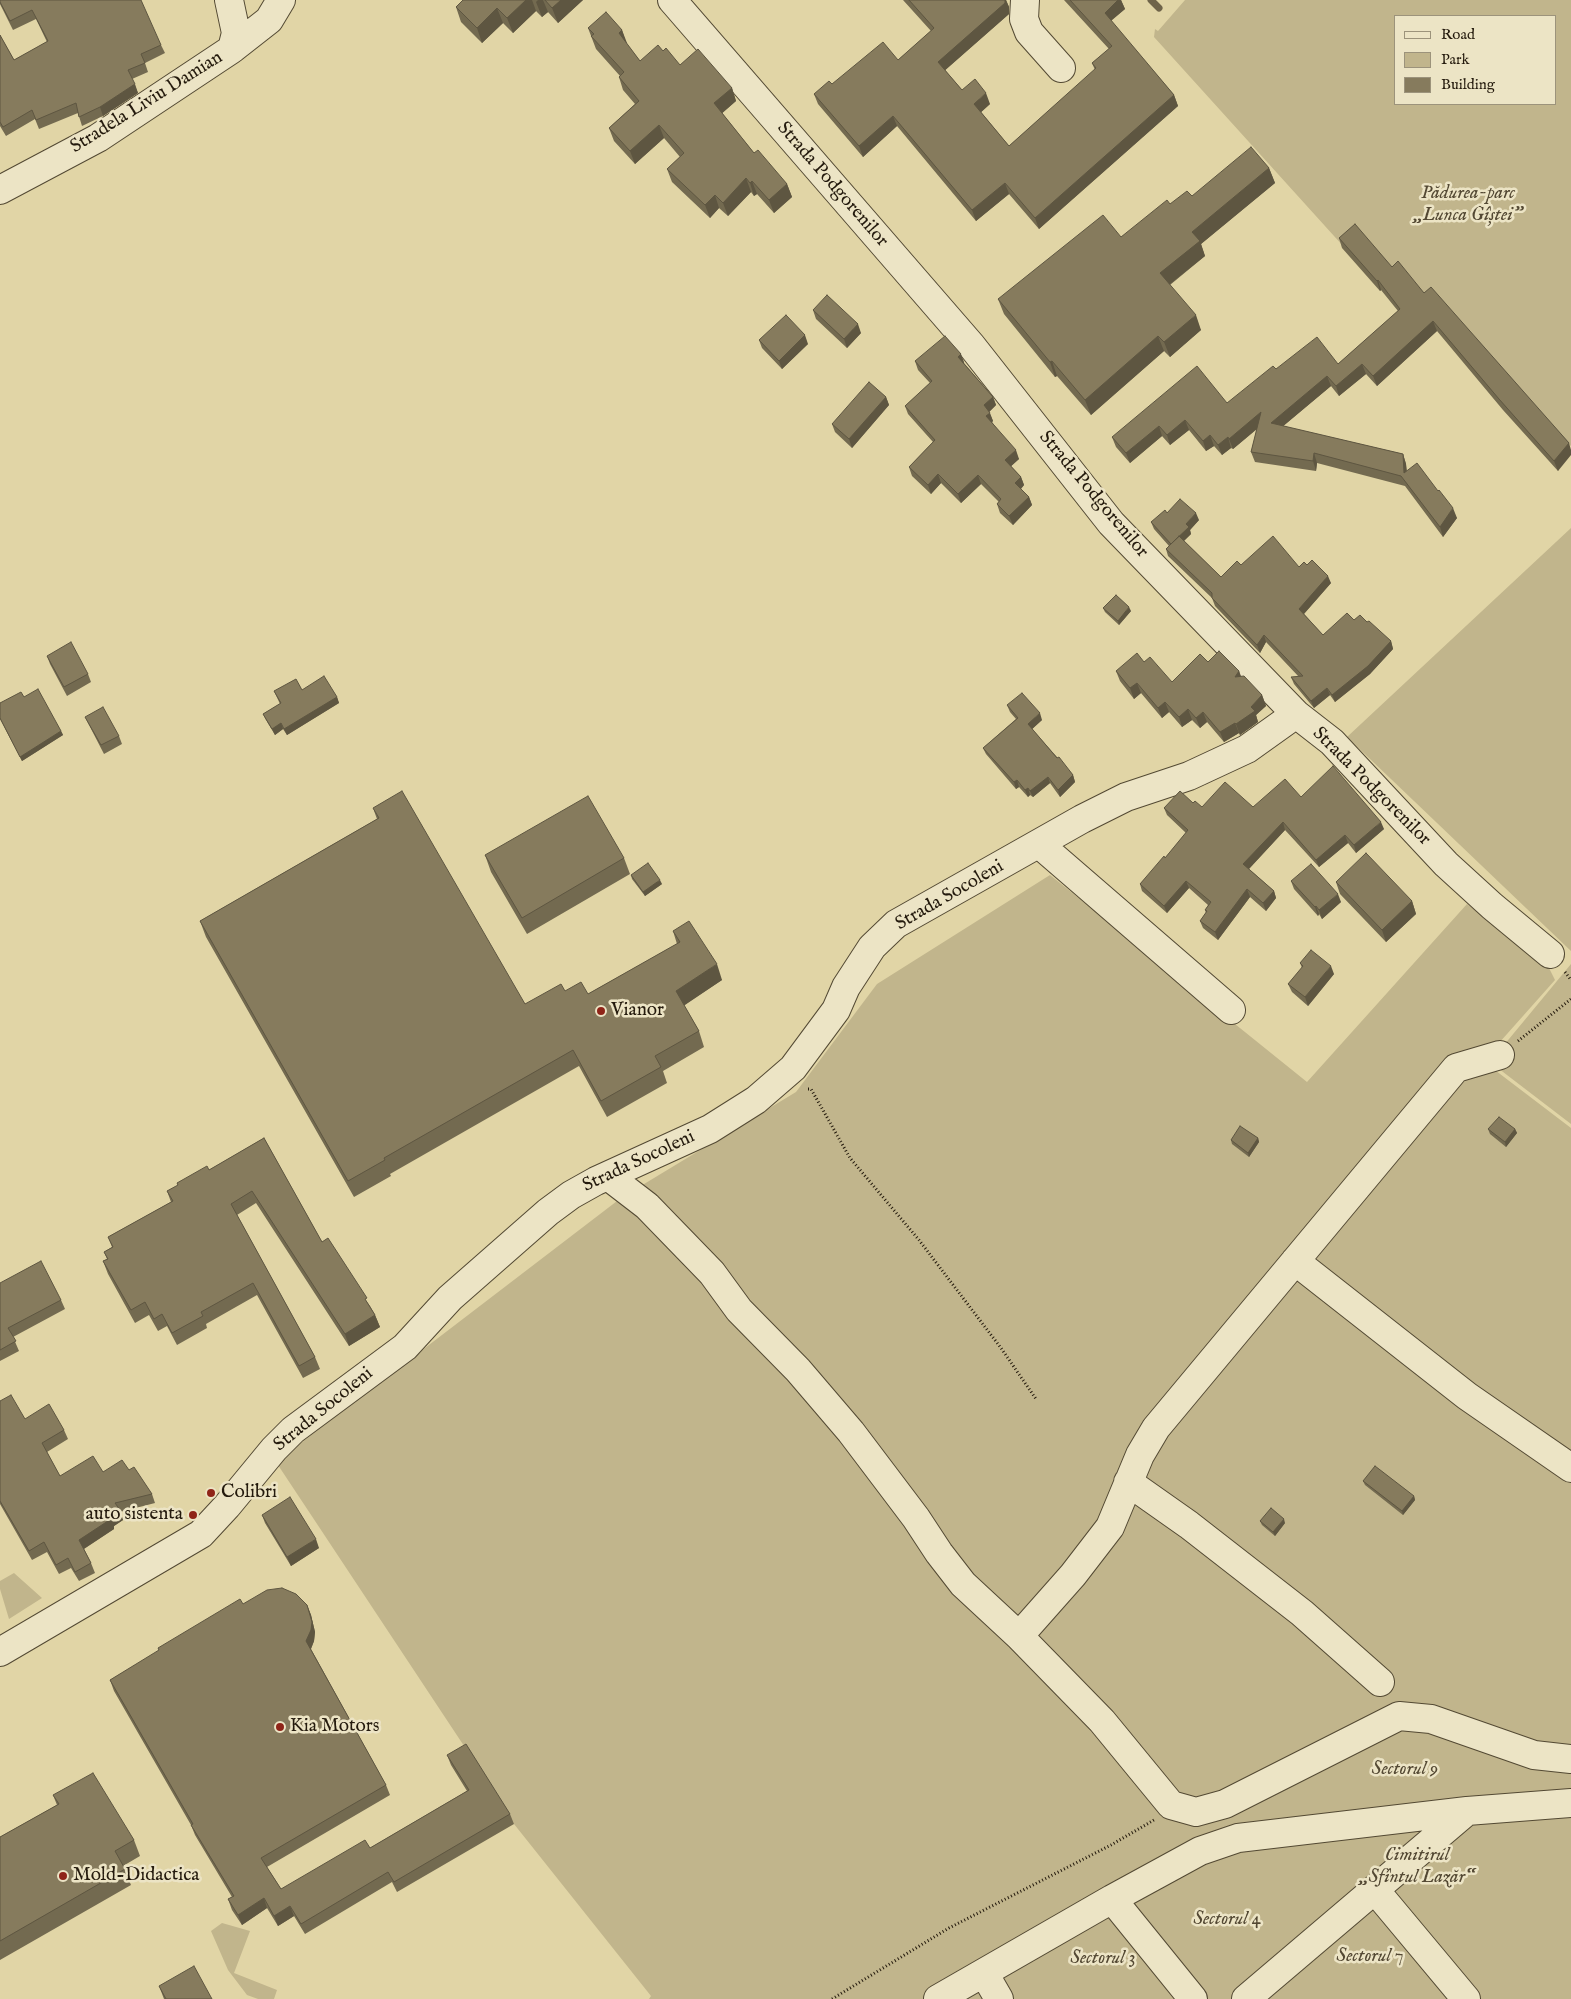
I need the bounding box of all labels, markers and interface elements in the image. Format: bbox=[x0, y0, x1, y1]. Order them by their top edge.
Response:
legend bbox=[1394, 15, 1556, 105]
text: Road bbox=[1441, 25, 1475, 44]
street label: Stradela Liviu Damian bbox=[67, 47, 227, 159]
text: Park bbox=[1441, 50, 1470, 69]
text: Building bbox=[1441, 75, 1495, 94]
street label: Strada Podgorenilor bbox=[771, 118, 893, 252]
park label: Pădurea-parc „Lunca Gîștei” bbox=[1414, 183, 1522, 227]
street label: Strada Podgorenilor bbox=[1033, 427, 1153, 563]
street label: Strada Podgorenilor bbox=[1307, 723, 1435, 851]
street label: Strada Socoleni bbox=[892, 856, 1008, 936]
place label: Vianor bbox=[611, 1000, 664, 1022]
marker: Vianor bbox=[595, 1005, 607, 1017]
street label: Strada Socoleni bbox=[579, 1126, 699, 1198]
street label: Strada Socoleni bbox=[270, 1363, 378, 1457]
place label: Colibri bbox=[221, 1482, 277, 1504]
marker: Colibri bbox=[205, 1487, 217, 1499]
place label: auto sistenta bbox=[86, 1504, 183, 1526]
marker: auto sistenta bbox=[187, 1509, 199, 1521]
place label: Kia Motors bbox=[290, 1716, 379, 1738]
marker: Kia Motors bbox=[274, 1721, 286, 1733]
park label: Sectorul 9 bbox=[1372, 1759, 1438, 1781]
park label: Cimitirul „Sfîntul Lazăr“ bbox=[1360, 1845, 1474, 1889]
place label: Mold-Didactica bbox=[73, 1865, 200, 1887]
marker: Mold-Didactica bbox=[57, 1870, 69, 1882]
park label: Sectorul 4 bbox=[1193, 1909, 1261, 1931]
park label: Sectorul 7 bbox=[1336, 1946, 1404, 1968]
park label: Sectorul 3 bbox=[1070, 1948, 1136, 1970]

